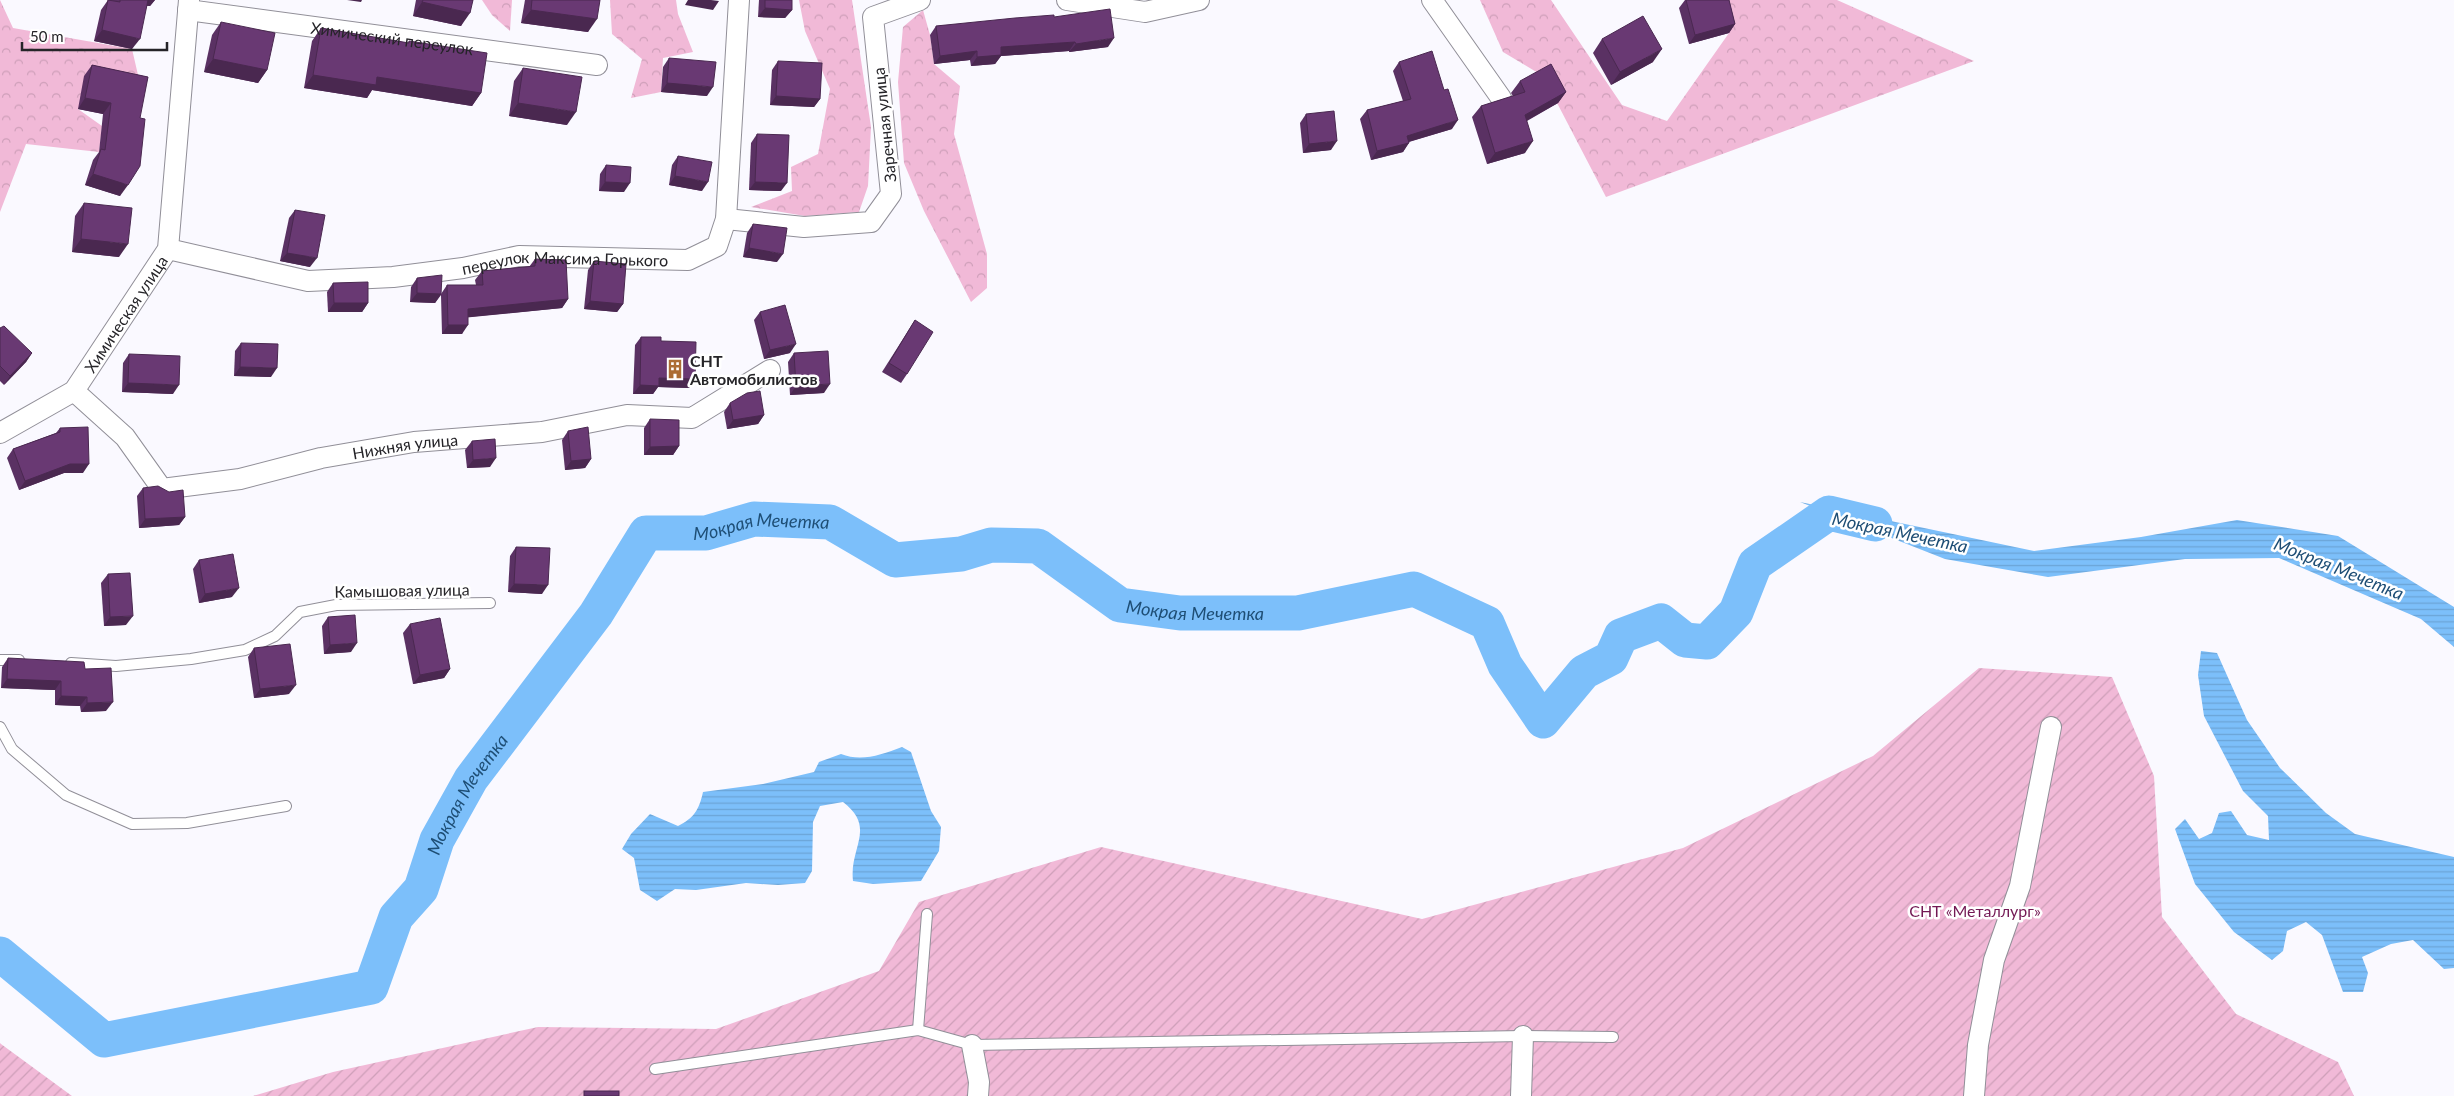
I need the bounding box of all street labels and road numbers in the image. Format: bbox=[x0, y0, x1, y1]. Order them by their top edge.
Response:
street label: Химический переулок bbox=[310, 17, 475, 58]
street label: Заречная улица bbox=[869, 67, 899, 183]
street label: переулок Максима Горького bbox=[460, 246, 668, 278]
street label: Химическая улица bbox=[80, 251, 171, 376]
street label: Нижняя улица bbox=[351, 429, 459, 462]
street label: Камышовая улица bbox=[334, 579, 470, 601]

